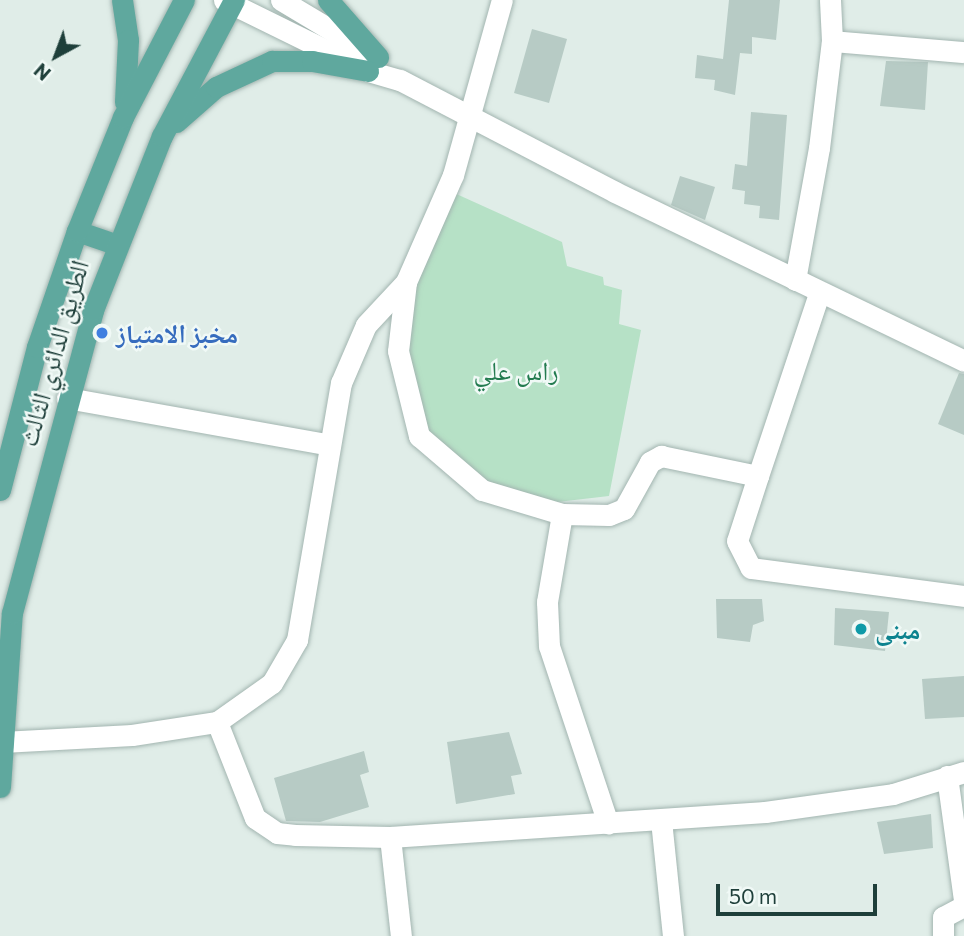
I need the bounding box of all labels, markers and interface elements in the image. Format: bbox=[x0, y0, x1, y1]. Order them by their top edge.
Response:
north arrow bbox=[21, 21, 91, 91]
text: N bbox=[29, 59, 55, 86]
street label: الطريق الدائري الثالث bbox=[11, 256, 95, 450]
place label: مخبز اﻻمتياز bbox=[116, 317, 238, 349]
marker: مخبز اﻻمتياز bbox=[94, 325, 110, 341]
park label: راس علي bbox=[474, 354, 558, 386]
place label: مبنى bbox=[875, 613, 920, 645]
marker: مبنى bbox=[853, 621, 869, 637]
scale bar bbox=[719, 870, 880, 914]
text: 50 m bbox=[729, 883, 777, 908]

